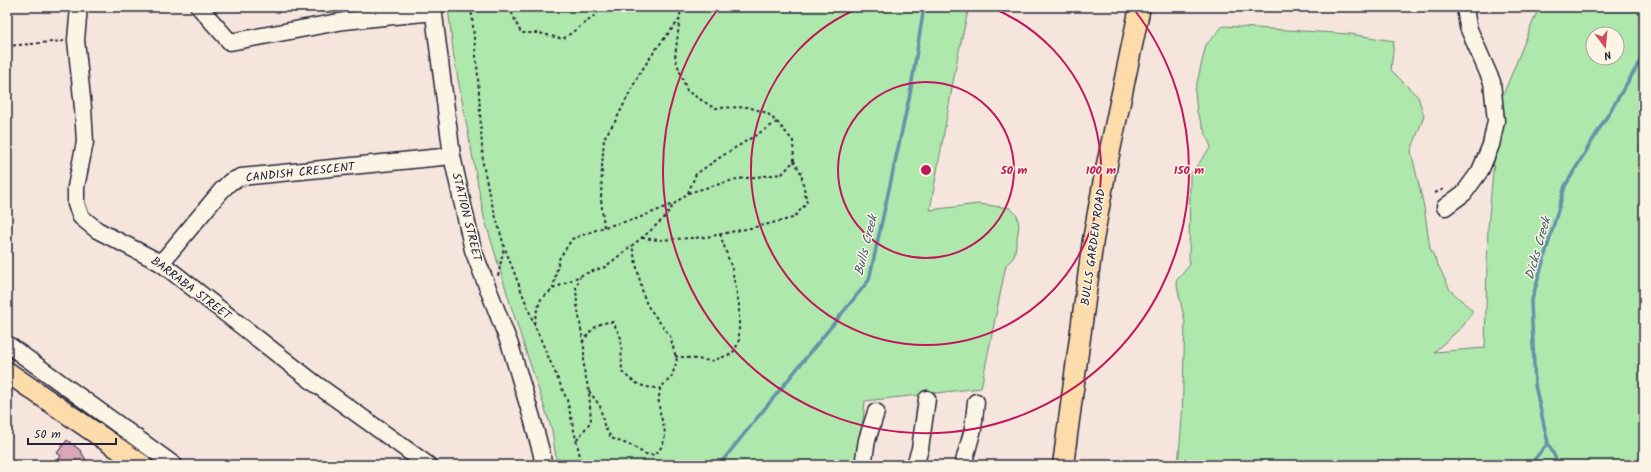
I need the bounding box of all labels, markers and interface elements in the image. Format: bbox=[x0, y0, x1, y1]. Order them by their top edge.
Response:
north arrow bbox=[1585, 26, 1625, 66]
text: N bbox=[1602, 45, 1613, 64]
street label: CANDISH CRESCENT bbox=[245, 157, 357, 188]
text: 50 m bbox=[1000, 161, 1028, 180]
text: 100 m bbox=[1086, 161, 1116, 180]
text: 150 m bbox=[1174, 161, 1204, 180]
centre of rings bbox=[919, 163, 933, 177]
street label: STATION STREET bbox=[446, 171, 487, 265]
street label: BULLS GARDEN ROAD bbox=[1076, 187, 1111, 307]
water label: Bulls Creek bbox=[849, 211, 885, 278]
water label: Dicks Creek bbox=[1520, 213, 1558, 282]
street label: BARRABA STREET bbox=[147, 252, 236, 326]
scale bar bbox=[28, 420, 116, 446]
text: 50 m bbox=[34, 425, 61, 444]

